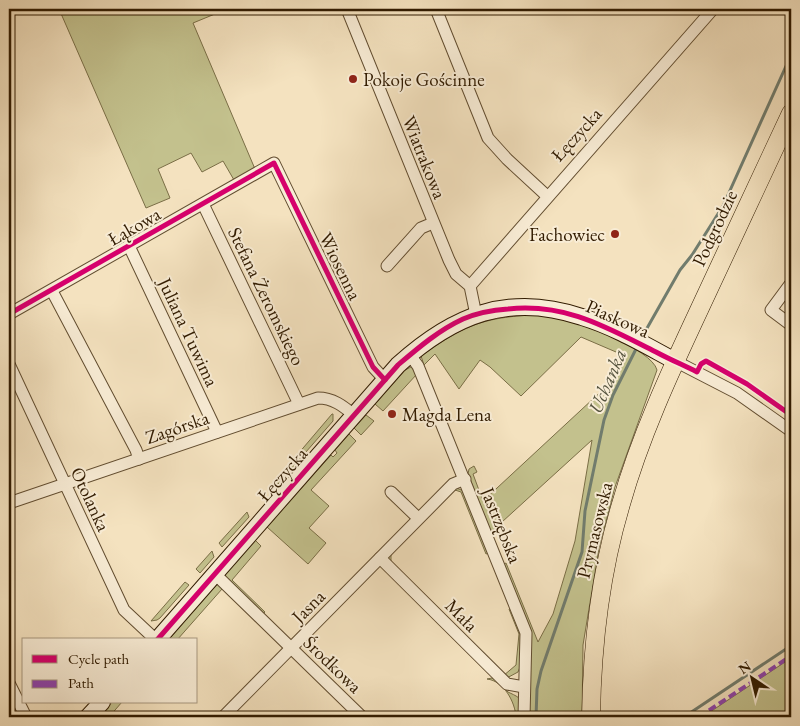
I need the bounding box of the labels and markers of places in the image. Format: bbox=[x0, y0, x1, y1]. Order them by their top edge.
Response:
place label: Pokoje Gościnne bbox=[363, 67, 485, 92]
marker: Pokoje Gościnne bbox=[347, 73, 359, 85]
place label: Fachowiec bbox=[529, 222, 605, 247]
marker: Fachowiec bbox=[609, 228, 621, 240]
place label: Magda Lena bbox=[402, 402, 492, 427]
marker: Magda Lena bbox=[386, 408, 398, 420]

